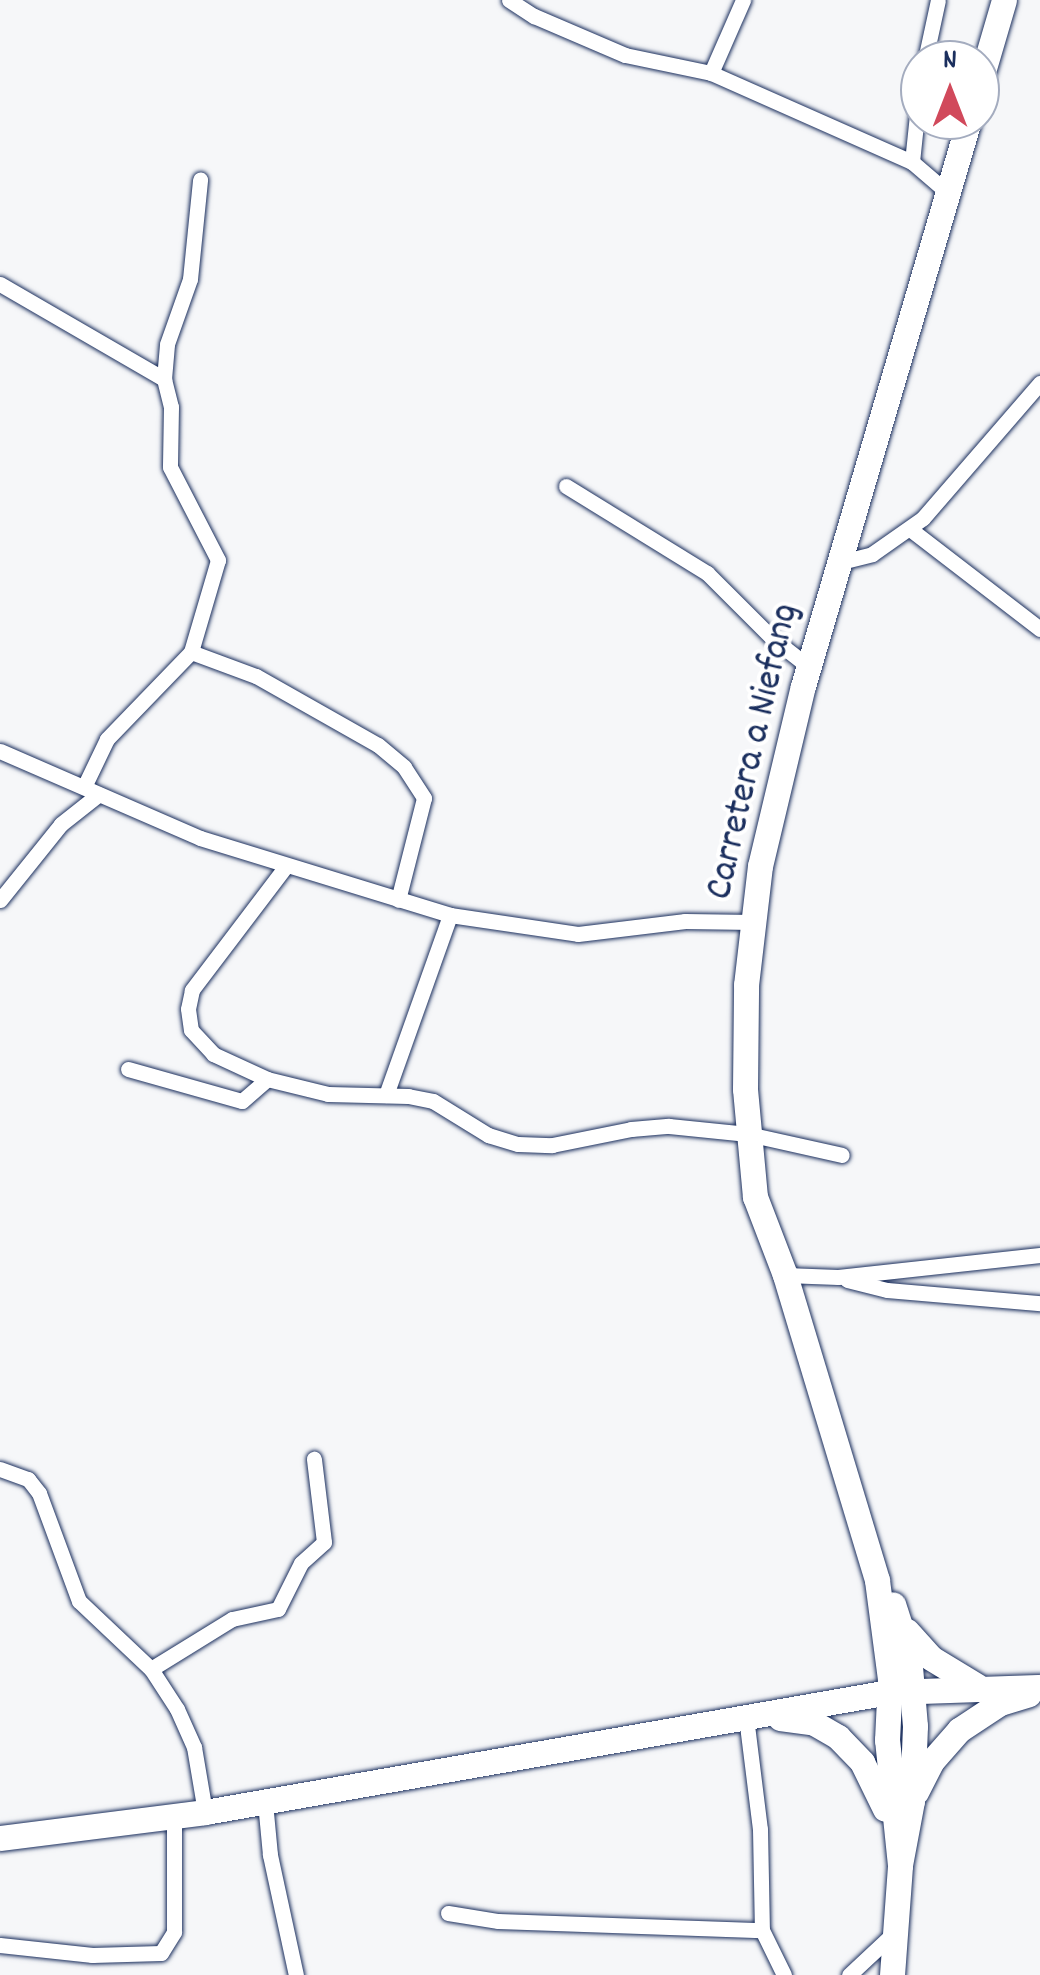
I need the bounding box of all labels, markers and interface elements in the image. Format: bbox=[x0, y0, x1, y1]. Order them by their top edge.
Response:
north arrow bbox=[900, 40, 1000, 140]
text: N bbox=[943, 42, 957, 82]
street label: Carretera a Niefang bbox=[698, 599, 812, 905]

